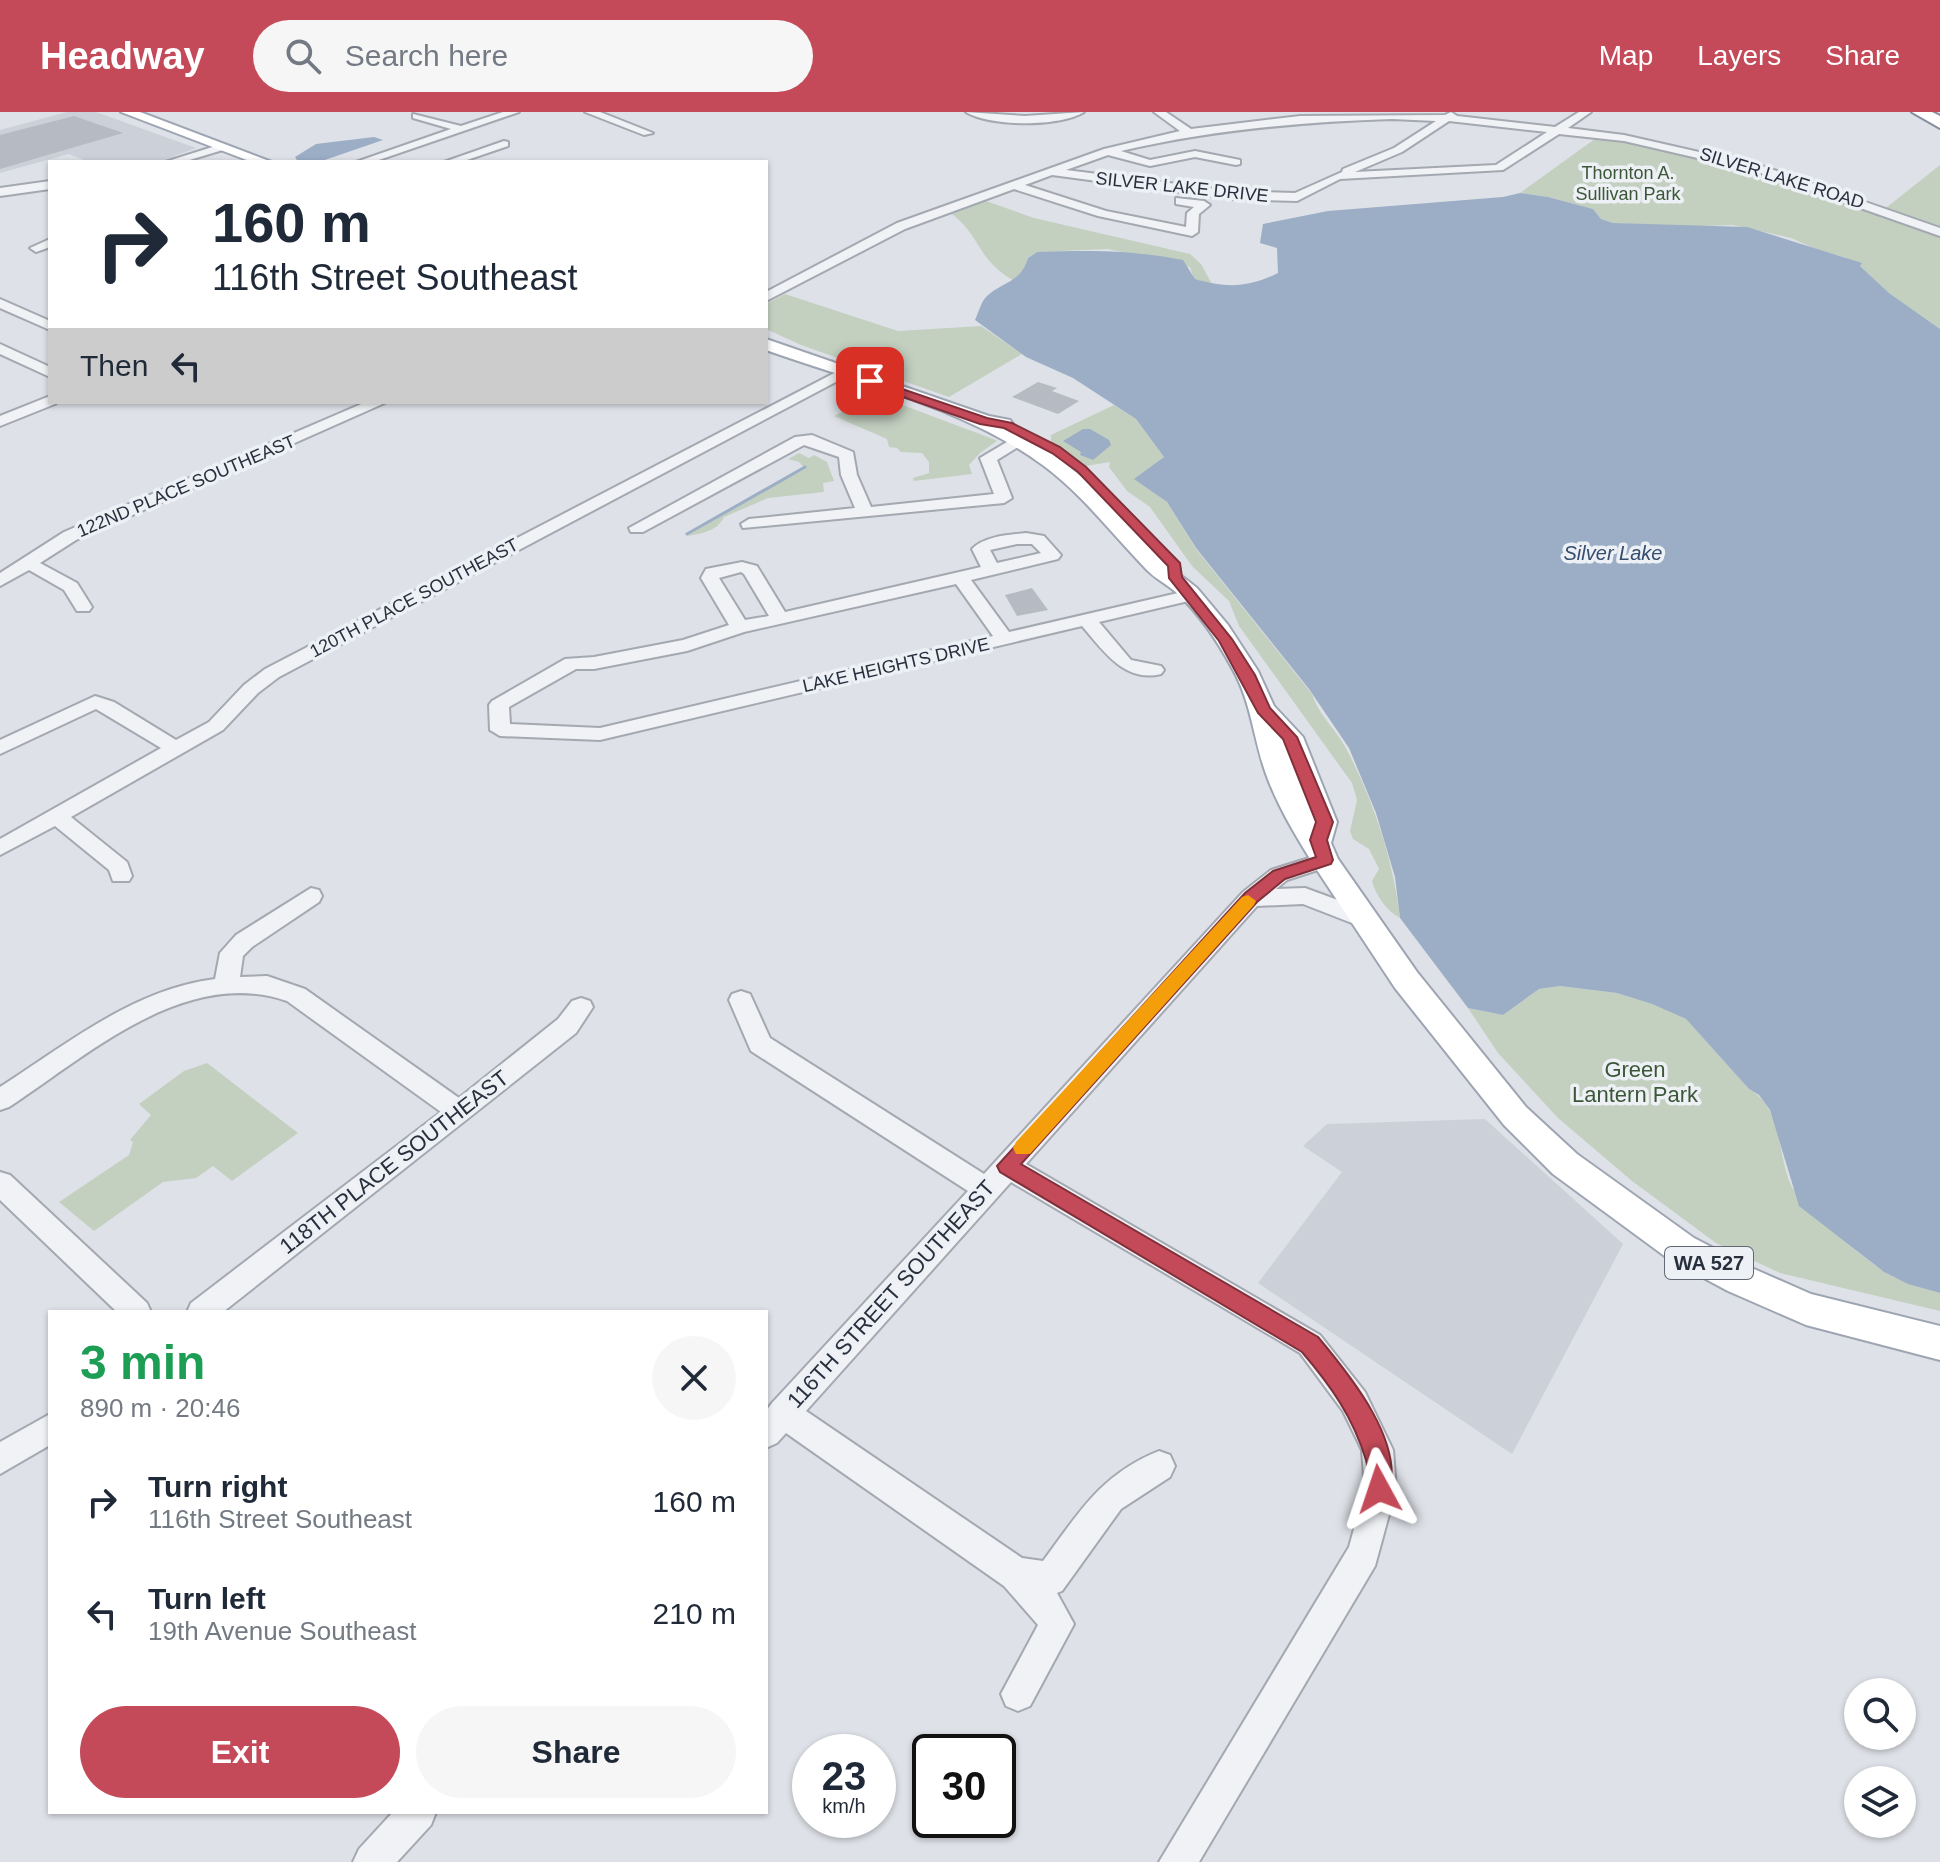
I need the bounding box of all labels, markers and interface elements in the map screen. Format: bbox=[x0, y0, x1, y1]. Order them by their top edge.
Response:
search box bbox=[253, 20, 813, 92]
icon: search bbox=[281, 34, 325, 78]
text: Headway bbox=[40, 35, 205, 77]
text: Search here bbox=[345, 39, 508, 72]
text: Map bbox=[1599, 40, 1653, 71]
text: Layers bbox=[1697, 40, 1781, 71]
text: Share bbox=[1825, 40, 1900, 71]
street label: SILVER LAKE ROAD bbox=[1697, 143, 1867, 213]
park label: Thornton A. Sullivan Park bbox=[1575, 163, 1682, 204]
street label: SILVER LAKE DRIVE bbox=[1095, 168, 1269, 206]
text: 160 m bbox=[212, 191, 371, 254]
icon: right bbox=[80, 192, 184, 296]
text: 116th Street Southeast bbox=[212, 257, 578, 298]
icon: left bbox=[164, 344, 208, 388]
pin bbox=[836, 347, 904, 415]
text: Then bbox=[80, 349, 148, 382]
icon: arrive bbox=[848, 359, 892, 403]
street label: 122ND PLACE SOUTHEAST bbox=[74, 431, 298, 541]
street label: 120TH PLACE SOUTHEAST bbox=[306, 534, 522, 662]
water label: Silver Lake bbox=[1564, 542, 1662, 564]
street label: LAKE HEIGHTS DRIVE bbox=[801, 634, 991, 696]
park label: Green Lantern Park bbox=[1572, 1057, 1699, 1107]
street label: 118TH PLACE SOUTHEAST bbox=[275, 1065, 513, 1259]
street label: 116TH STREET SOUTHEAST bbox=[782, 1175, 1000, 1413]
road number: WA 527 bbox=[1665, 1247, 1753, 1279]
text: 3 min bbox=[80, 1336, 205, 1389]
button: close bbox=[652, 1336, 736, 1420]
text: 890 m · 20:46 bbox=[80, 1393, 240, 1423]
position arrow bbox=[1337, 1447, 1421, 1531]
text: Turn right bbox=[148, 1470, 287, 1503]
icon: right bbox=[80, 1480, 124, 1524]
text: 160 m bbox=[653, 1485, 736, 1518]
text: 116th Street Southeast bbox=[148, 1504, 412, 1534]
text: Turn left bbox=[148, 1582, 266, 1615]
icon: left bbox=[80, 1592, 124, 1636]
text: 210 m bbox=[653, 1597, 736, 1630]
text: 19th Avenue Southeast bbox=[148, 1616, 416, 1646]
map controls bbox=[1844, 1678, 1916, 1838]
button: search bbox=[1844, 1678, 1916, 1750]
button: Exit bbox=[80, 1706, 400, 1798]
button: Share bbox=[416, 1706, 736, 1798]
speed limit sign: 30 bbox=[912, 1734, 1016, 1838]
text: 23 bbox=[822, 1754, 866, 1798]
button: layers bbox=[1844, 1766, 1916, 1838]
text: km/h bbox=[822, 1795, 866, 1817]

